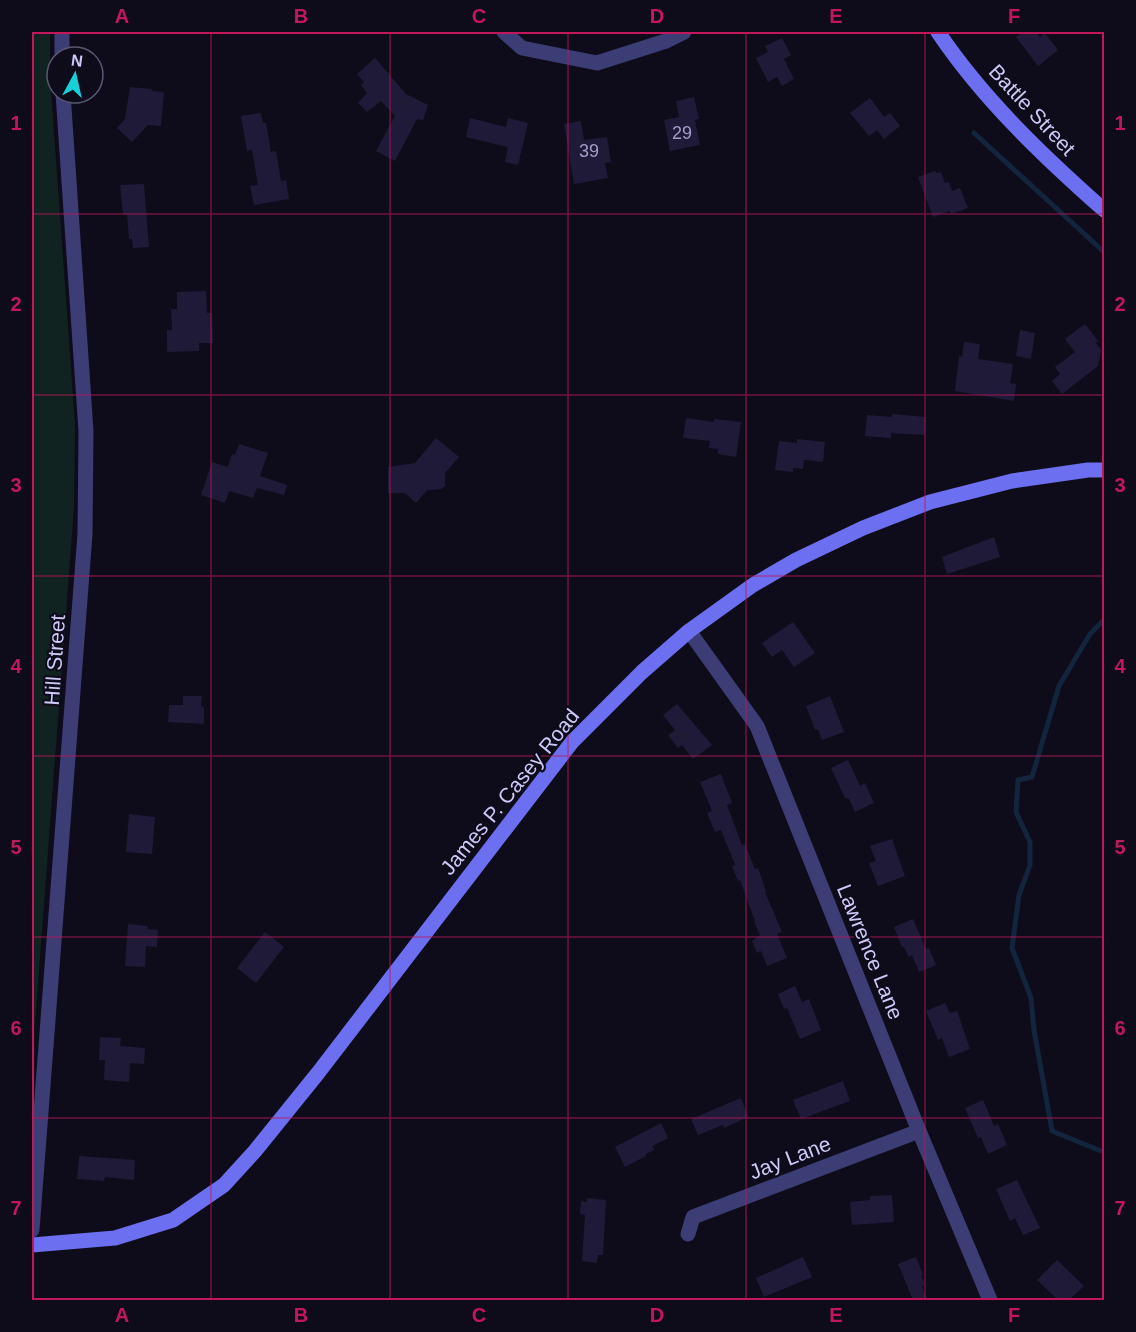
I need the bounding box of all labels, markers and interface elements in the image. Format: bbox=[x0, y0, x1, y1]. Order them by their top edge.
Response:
text: A bbox=[115, 5, 129, 27]
text: B bbox=[294, 5, 308, 27]
text: C bbox=[472, 5, 486, 27]
text: D bbox=[650, 5, 664, 27]
text: E bbox=[829, 5, 843, 27]
text: F bbox=[1008, 5, 1020, 27]
north arrow bbox=[45, 45, 105, 105]
text: N bbox=[70, 51, 84, 70]
street label: Battle Street bbox=[985, 60, 1080, 160]
text: 1 bbox=[10, 112, 22, 134]
text: 1 bbox=[1114, 112, 1126, 134]
house number: 29 bbox=[672, 123, 692, 143]
house number: 39 bbox=[579, 141, 599, 161]
text: 2 bbox=[10, 293, 22, 315]
text: 2 bbox=[1114, 293, 1126, 315]
text: 3 bbox=[10, 474, 22, 496]
text: 3 bbox=[1114, 474, 1126, 496]
street label: Hill Street bbox=[40, 614, 69, 706]
text: 4 bbox=[10, 655, 22, 677]
text: 4 bbox=[1114, 655, 1126, 677]
street label: James P. Casey Road bbox=[436, 704, 583, 879]
text: 5 bbox=[10, 836, 22, 858]
text: 5 bbox=[1114, 836, 1126, 858]
street label: Lawrence Lane bbox=[833, 881, 908, 1023]
text: 6 bbox=[10, 1017, 22, 1039]
text: 6 bbox=[1114, 1017, 1126, 1039]
street label: Jay Lane bbox=[746, 1132, 834, 1184]
text: 7 bbox=[10, 1197, 22, 1219]
text: 7 bbox=[1114, 1197, 1126, 1219]
text: A bbox=[115, 1304, 129, 1326]
text: B bbox=[294, 1304, 308, 1326]
text: C bbox=[472, 1304, 486, 1326]
text: D bbox=[650, 1304, 664, 1326]
text: E bbox=[829, 1304, 843, 1326]
text: F bbox=[1008, 1304, 1020, 1326]

